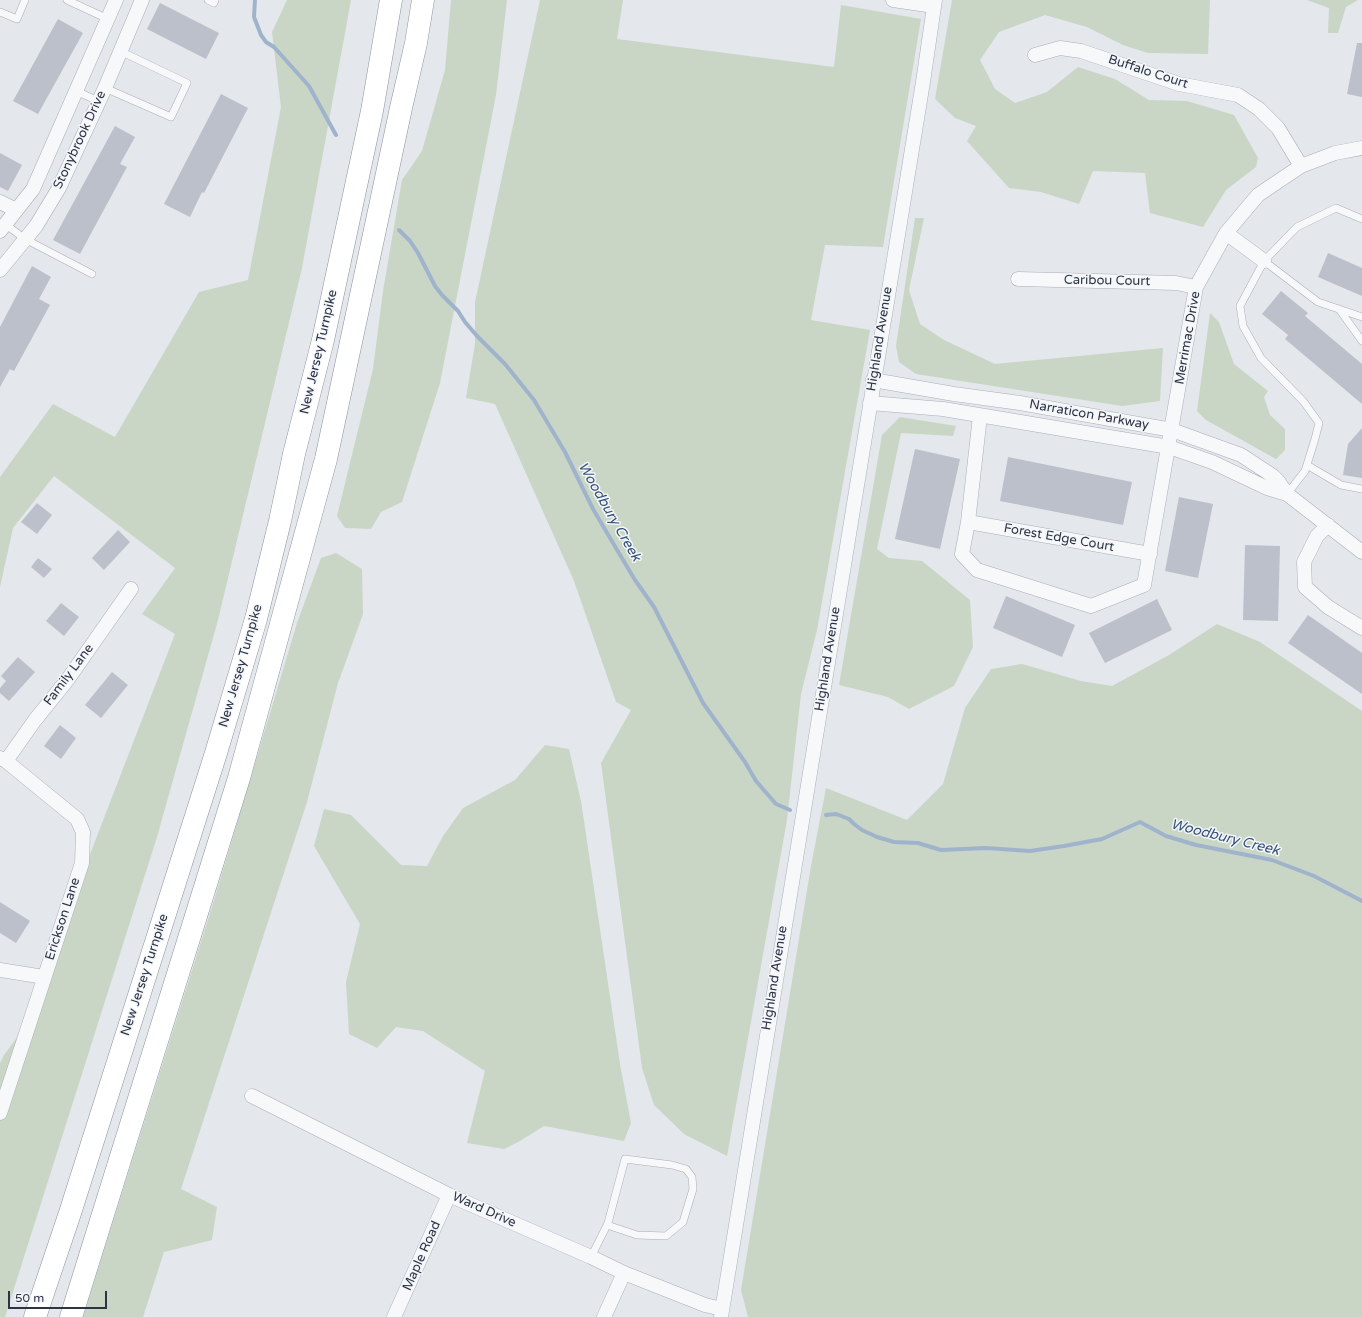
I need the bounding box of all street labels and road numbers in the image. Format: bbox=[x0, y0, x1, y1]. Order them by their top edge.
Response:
street label: Buffalo Court bbox=[1106, 52, 1190, 92]
street label: Stonybrook Drive bbox=[50, 88, 110, 192]
street label: Caribou Court bbox=[1064, 272, 1150, 290]
street label: Highland Avenue bbox=[864, 286, 896, 392]
street label: New Jersey Turnpike bbox=[297, 288, 341, 416]
street label: Merrimac Drive bbox=[1172, 290, 1204, 386]
street label: Narraticon Parkway bbox=[1028, 397, 1150, 433]
street label: Forest Edge Court bbox=[1003, 521, 1115, 555]
street label: New Jersey Turnpike bbox=[216, 603, 266, 729]
street label: Highland Avenue bbox=[812, 606, 844, 712]
street label: Family Lane bbox=[41, 641, 97, 709]
street label: Erickson Lane bbox=[42, 876, 84, 962]
street label: New Jersey Turnpike bbox=[118, 912, 172, 1038]
street label: Highland Avenue bbox=[759, 925, 791, 1031]
street label: Ward Drive bbox=[450, 1189, 518, 1231]
street label: Maple Road bbox=[400, 1219, 444, 1293]

